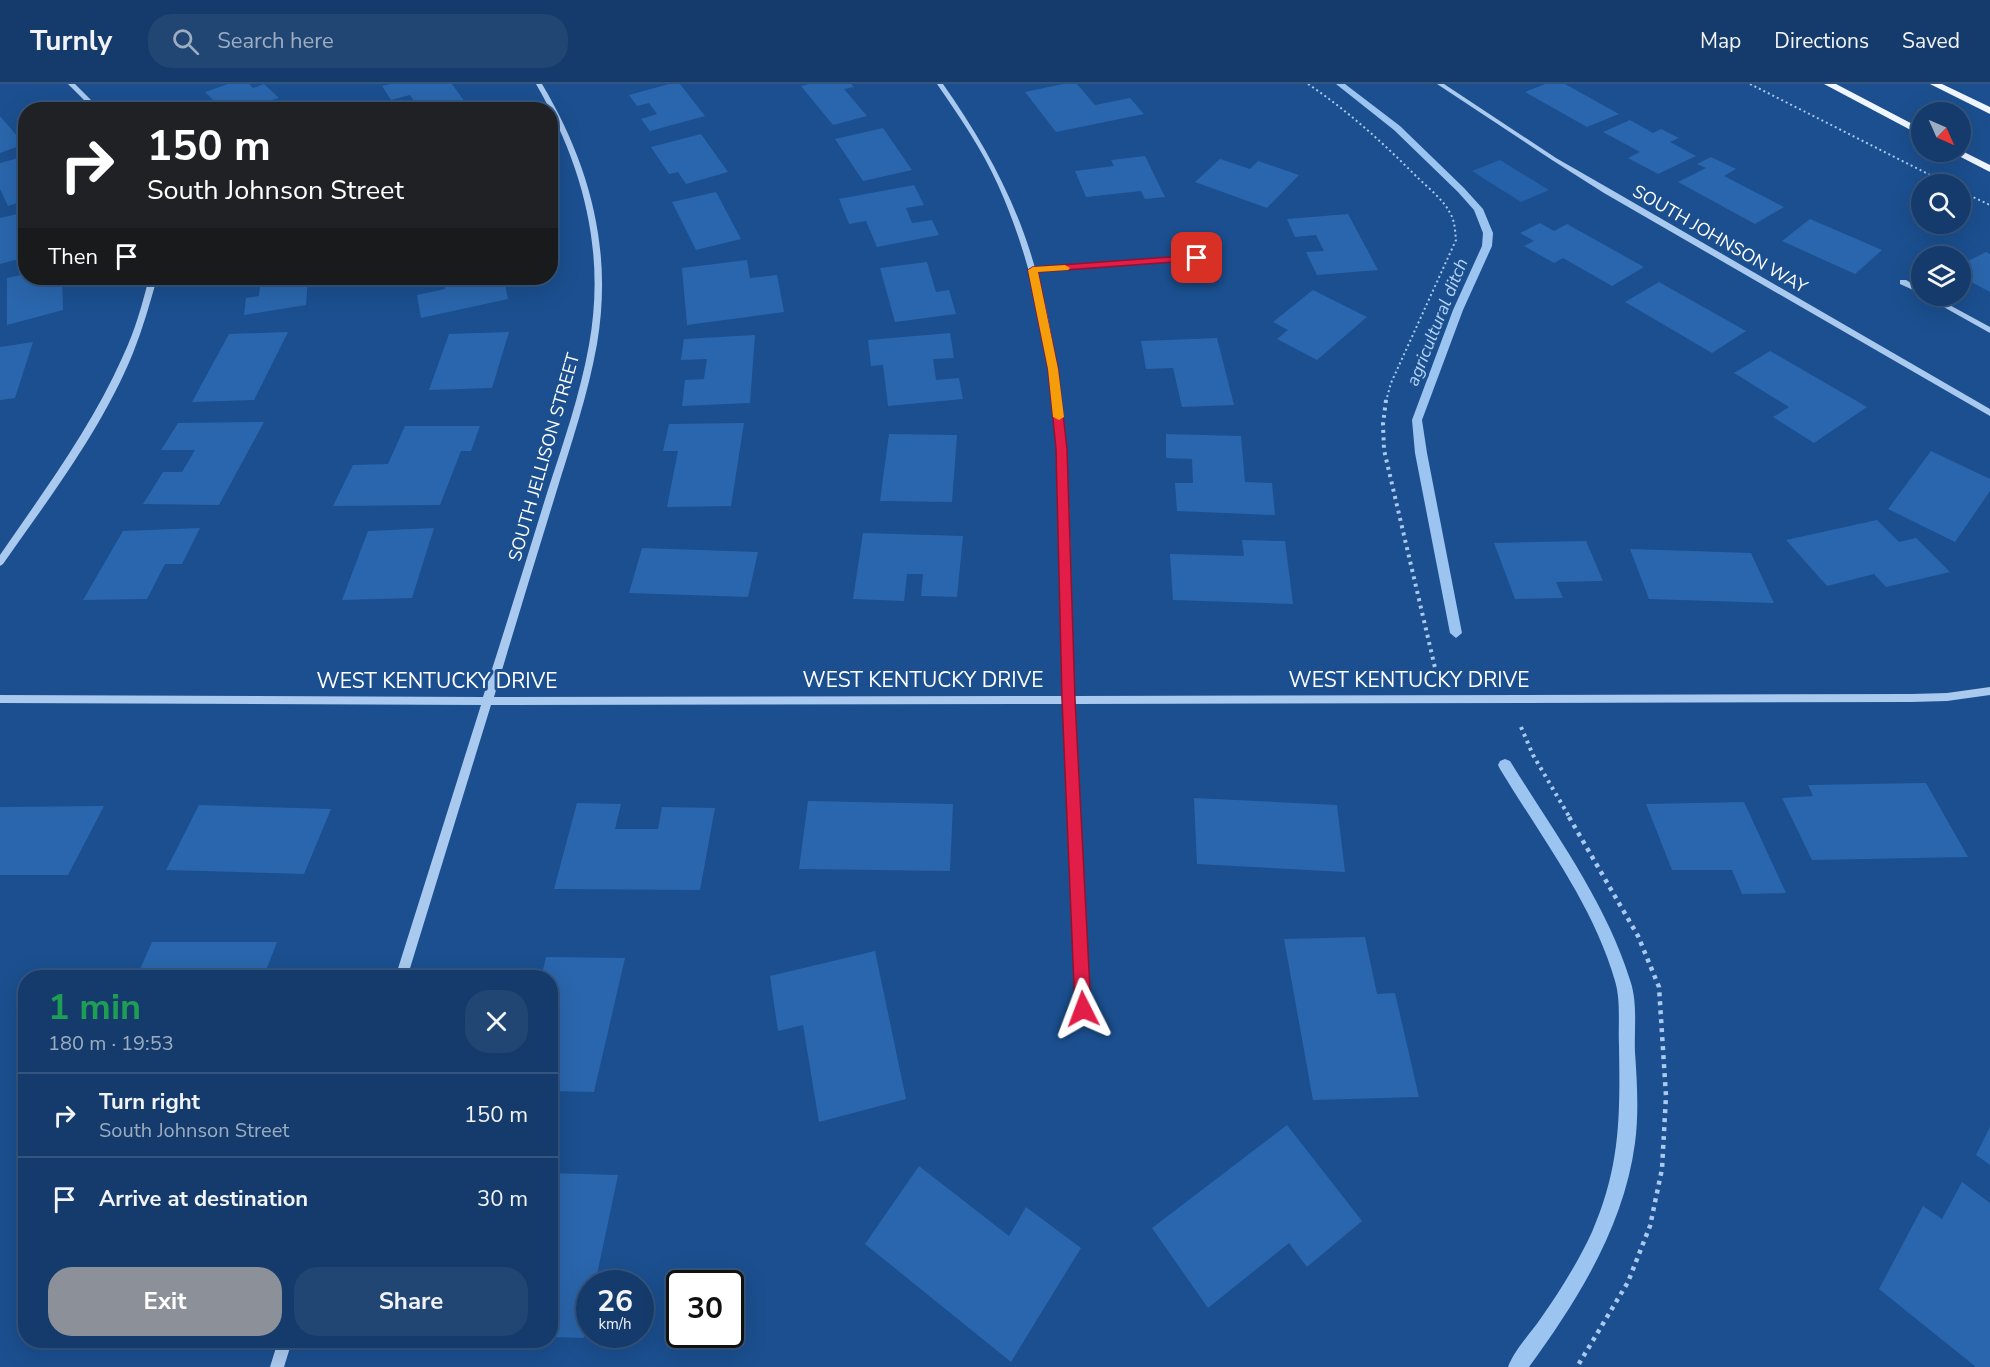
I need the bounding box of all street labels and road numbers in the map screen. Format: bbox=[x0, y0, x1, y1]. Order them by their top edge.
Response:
street label: SOUTH JOHNSON WAY bbox=[1628, 179, 1812, 299]
street label: SOUTH JELLISON STREET bbox=[503, 350, 585, 564]
street label: WEST KENTUCKY DRIVE bbox=[803, 666, 1043, 694]
street label: WEST KENTUCKY DRIVE bbox=[1289, 666, 1529, 694]
street label: WEST KENTUCKY DRIVE bbox=[317, 667, 557, 695]

